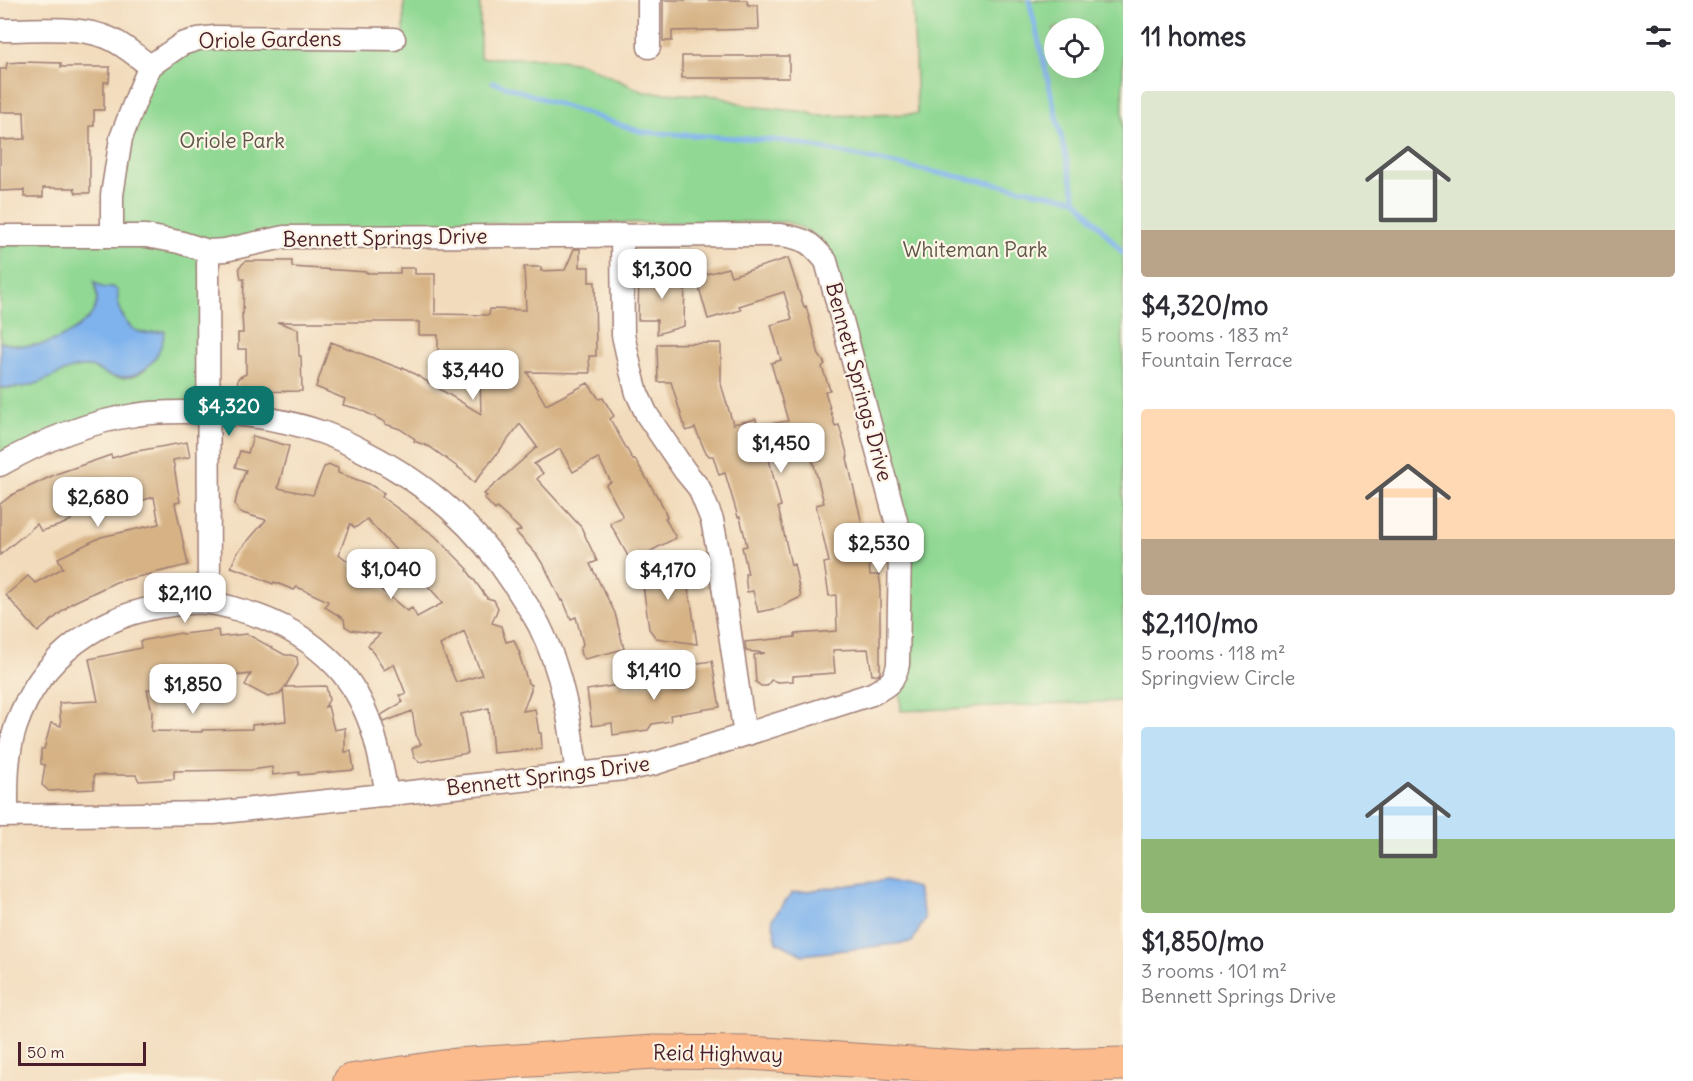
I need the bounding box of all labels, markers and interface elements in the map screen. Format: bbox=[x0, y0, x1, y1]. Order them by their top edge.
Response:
map controls bbox=[1044, 18, 1104, 78]
button: locate bbox=[1044, 18, 1104, 78]
text: 11 homes bbox=[1141, 20, 1246, 53]
icon: filters bbox=[1642, 20, 1675, 53]
street label: Oriole Gardens bbox=[198, 25, 342, 54]
park label: Oriole Park bbox=[179, 127, 285, 154]
icon: home bbox=[1354, 130, 1462, 238]
street label: Bennett Springs Drive bbox=[282, 222, 488, 253]
park label: Whiteman Park bbox=[902, 236, 1048, 263]
pin: $1,300 bbox=[613, 249, 711, 300]
text: $1,300 bbox=[632, 256, 692, 281]
street label: Bennett Springs Drive bbox=[820, 279, 899, 484]
text: $4,320/mo bbox=[1141, 289, 1268, 322]
text: 5 rooms · 183 m² bbox=[1141, 322, 1289, 347]
text: Fountain Terrace bbox=[1141, 347, 1293, 372]
pin: $3,440 bbox=[424, 350, 522, 401]
text: $3,440 bbox=[442, 357, 504, 382]
pin: $4,320 bbox=[180, 386, 278, 437]
text: $4,320 bbox=[198, 393, 260, 418]
pin: $1,450 bbox=[732, 423, 830, 474]
text: $1,450 bbox=[752, 430, 810, 455]
icon: home bbox=[1354, 448, 1462, 556]
pin: $2,680 bbox=[49, 477, 147, 528]
text: $2,680 bbox=[67, 484, 129, 509]
pin: $2,530 bbox=[830, 523, 928, 574]
text: $2,530 bbox=[848, 530, 910, 555]
pin: $1,040 bbox=[342, 549, 440, 600]
pin: $4,170 bbox=[619, 550, 717, 601]
text: $1,040 bbox=[361, 556, 421, 581]
text: $4,170 bbox=[640, 557, 696, 582]
pin: $2,110 bbox=[136, 573, 234, 624]
text: $2,110 bbox=[158, 580, 212, 605]
text: $2,110/mo bbox=[1141, 607, 1258, 640]
text: 5 rooms · 118 m² bbox=[1141, 640, 1286, 665]
pin: $1,410 bbox=[605, 650, 703, 701]
text: $1,410 bbox=[627, 657, 681, 682]
pin: $1,850 bbox=[144, 664, 242, 715]
text: Springview Circle bbox=[1141, 665, 1295, 690]
text: $1,850 bbox=[163, 671, 223, 696]
street label: Bennett Springs Drive bbox=[445, 750, 651, 801]
icon: home bbox=[1354, 766, 1462, 874]
text: $1,850/mo bbox=[1141, 925, 1264, 958]
text: 3 rooms · 101 m² bbox=[1141, 958, 1287, 983]
text: Bennett Springs Drive bbox=[1141, 983, 1336, 1008]
scale bar bbox=[18, 1039, 146, 1066]
street label: Reid Highway bbox=[653, 1039, 783, 1068]
text: 50 m bbox=[27, 1042, 65, 1062]

